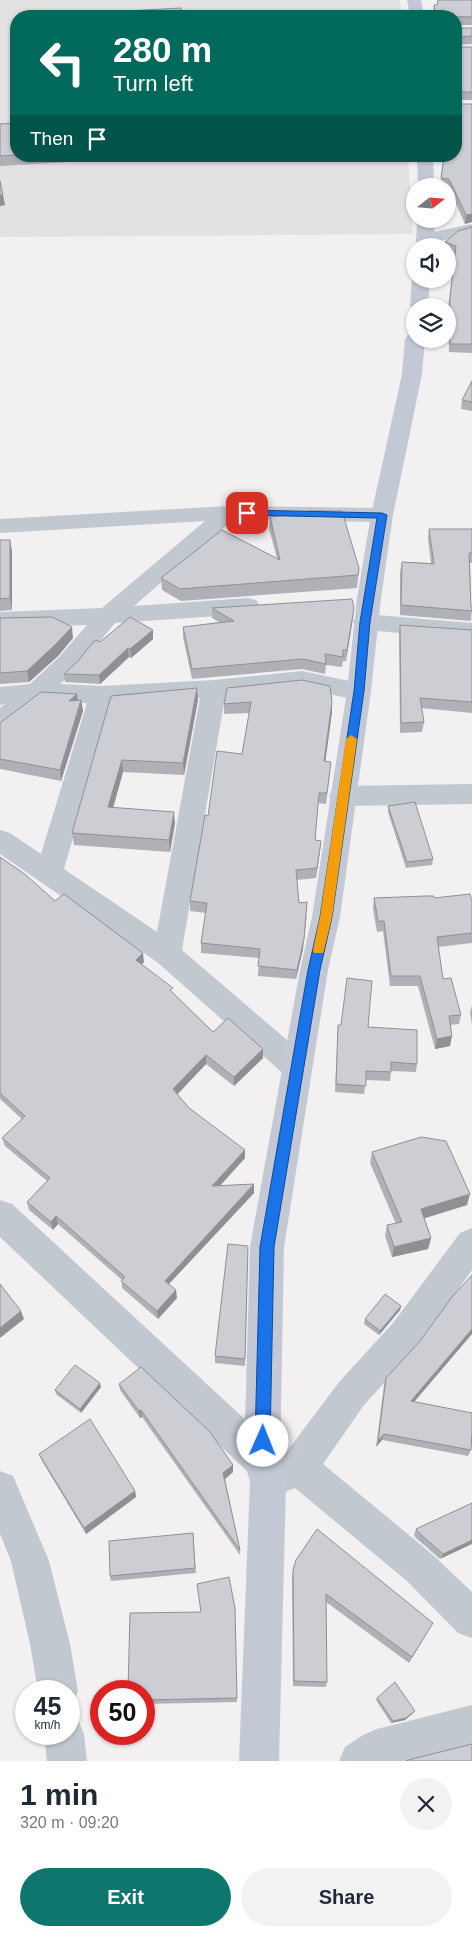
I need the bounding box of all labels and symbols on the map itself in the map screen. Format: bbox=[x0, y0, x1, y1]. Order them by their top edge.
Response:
north arrow bbox=[406, 178, 456, 228]
pin bbox=[226, 492, 268, 534]
position arrow bbox=[236, 1414, 288, 1466]
speed limit sign: 50 bbox=[90, 1680, 155, 1745]

